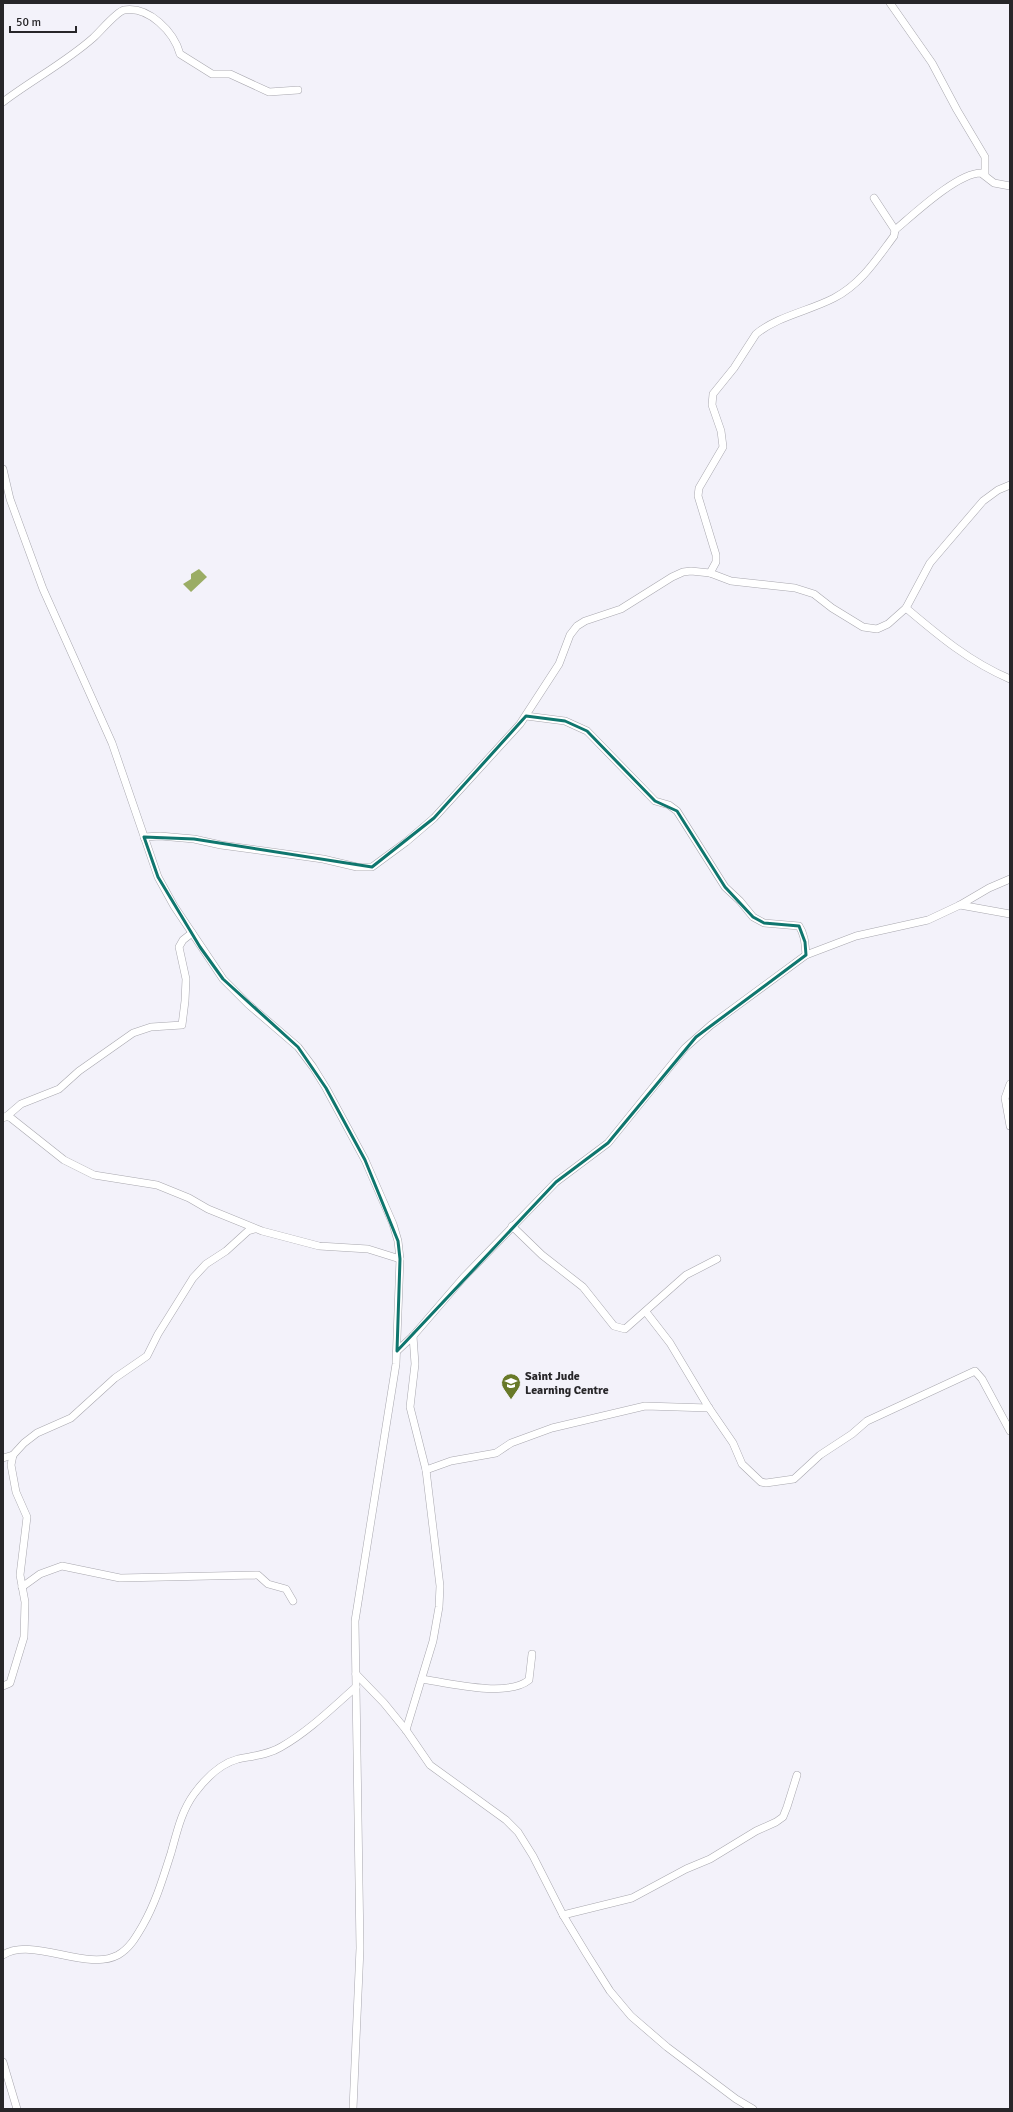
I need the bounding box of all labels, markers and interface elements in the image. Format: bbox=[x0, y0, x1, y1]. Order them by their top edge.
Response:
scale bar bbox=[10, 8, 76, 34]
text: 50 m bbox=[16, 15, 41, 30]
place label: Saint Jude Learning Centre bbox=[525, 1369, 609, 1398]
school or university icon: Saint Jude Learning Centre bbox=[500, 1372, 522, 1400]

